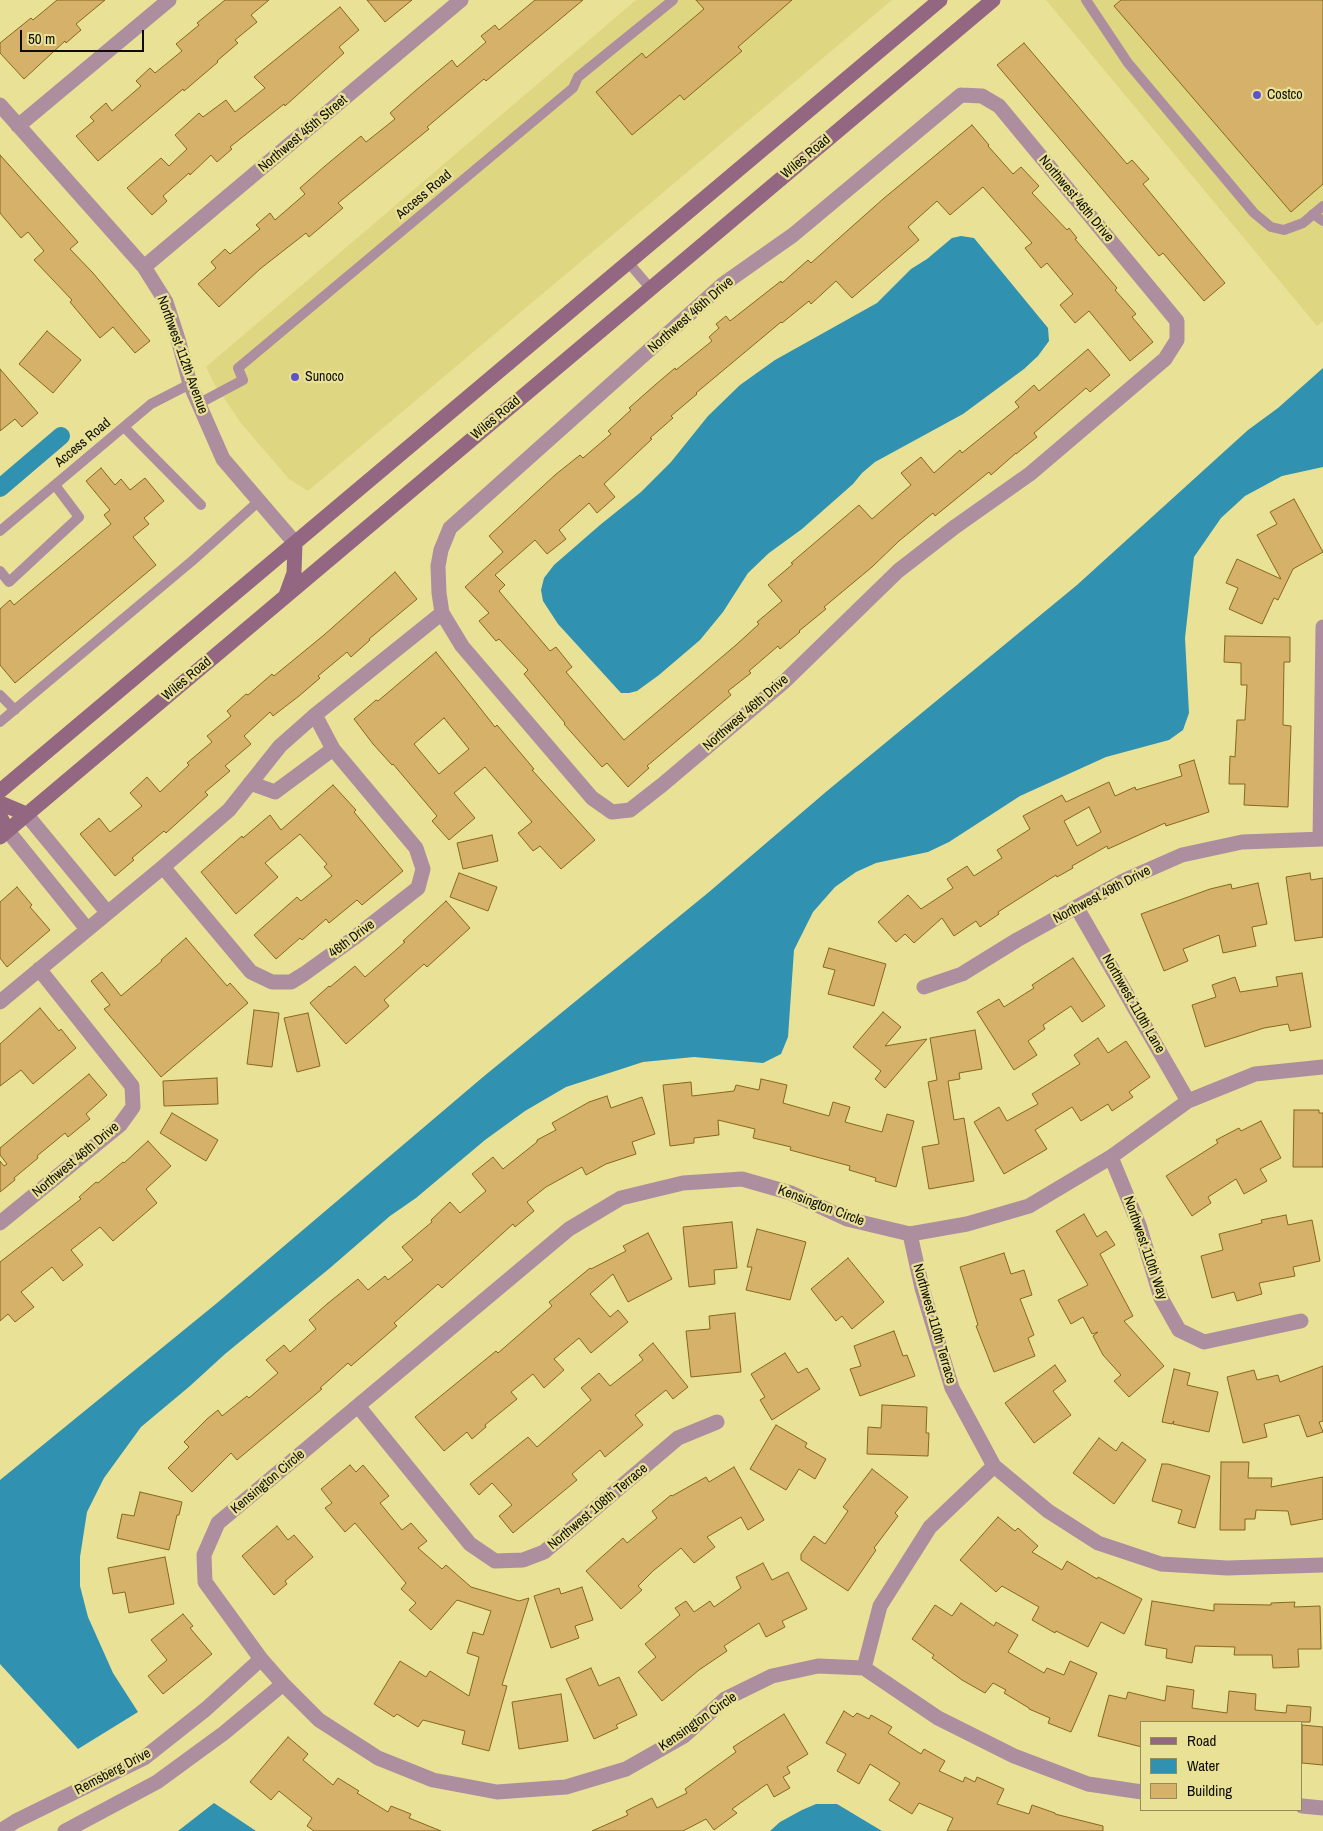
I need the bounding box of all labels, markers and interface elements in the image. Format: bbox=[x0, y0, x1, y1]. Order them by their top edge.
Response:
scale bar bbox=[22, 20, 146, 52]
text: 50 m bbox=[28, 28, 55, 49]
place label: Costco bbox=[1267, 87, 1303, 103]
marker: Costco bbox=[1251, 89, 1263, 101]
street label: Northwest 45th Street bbox=[255, 92, 351, 176]
street label: Wiles Road bbox=[778, 131, 834, 183]
street label: Northwest 46th Drive bbox=[1035, 152, 1117, 246]
street label: Access Road bbox=[393, 167, 455, 223]
street label: Northwest 46th Drive bbox=[645, 273, 737, 357]
street label: Northwest 112th Avenue bbox=[153, 294, 211, 416]
place label: Sunoco bbox=[305, 369, 344, 385]
marker: Sunoco bbox=[289, 371, 301, 383]
street label: Wiles Road bbox=[468, 392, 524, 444]
street label: Access Road bbox=[52, 415, 114, 471]
street label: Wiles Road bbox=[159, 653, 215, 705]
street label: Northwest 46th Drive bbox=[700, 671, 792, 755]
street label: Northwest 49th Drive bbox=[1050, 862, 1154, 928]
street label: 46th Drive bbox=[326, 916, 378, 962]
street label: Northwest 110th Lane bbox=[1098, 952, 1168, 1056]
street label: Northwest 46th Drive bbox=[29, 1119, 123, 1201]
street label: Kensington Circle bbox=[775, 1182, 867, 1230]
street label: Northwest 110th Way bbox=[1119, 1194, 1171, 1302]
street label: Northwest 110th Terrace bbox=[909, 1262, 959, 1386]
street label: Kensington Circle bbox=[228, 1446, 308, 1518]
street label: Northwest 108th Terrace bbox=[545, 1460, 651, 1554]
street label: Kensington Circle bbox=[656, 1689, 740, 1755]
legend bbox=[1140, 1721, 1303, 1811]
text: Road bbox=[1187, 1730, 1216, 1751]
street label: Remsberg Drive bbox=[72, 1745, 154, 1799]
text: Water bbox=[1187, 1755, 1219, 1776]
text: Building bbox=[1187, 1780, 1232, 1801]

